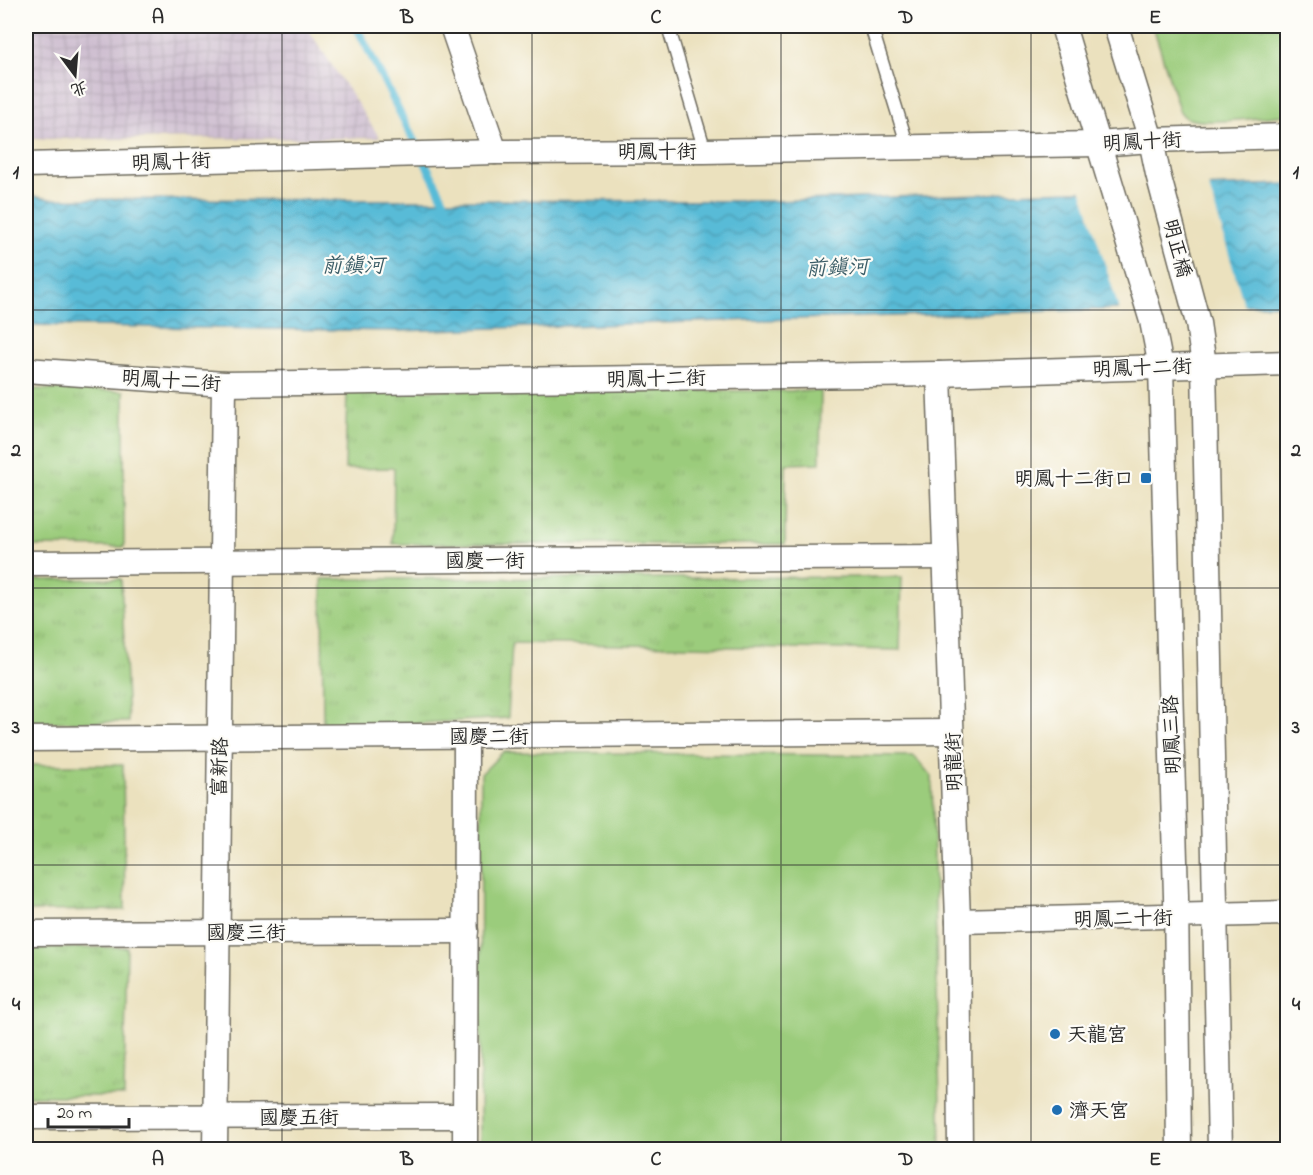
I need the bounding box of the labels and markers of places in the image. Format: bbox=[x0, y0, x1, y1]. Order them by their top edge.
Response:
place label: 明鳳十二街口 bbox=[1014, 466, 1134, 495]
marker: 明鳳十二街口 bbox=[1139, 471, 1153, 485]
place label: 天龍宮 bbox=[1067, 1022, 1127, 1051]
marker: 天龍宮 bbox=[1048, 1027, 1062, 1041]
place label: 濟天宮 bbox=[1069, 1098, 1129, 1127]
marker: 濟天宮 bbox=[1050, 1103, 1064, 1117]

